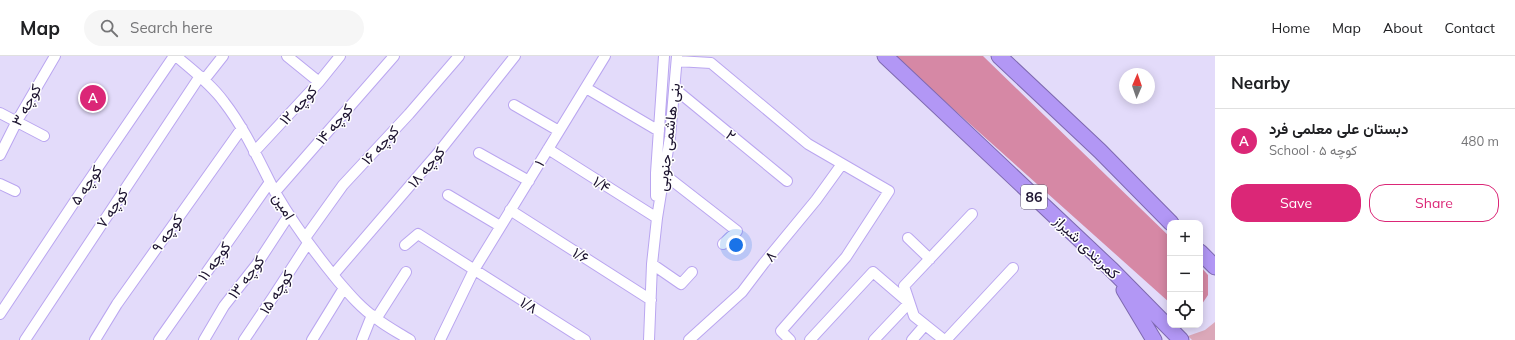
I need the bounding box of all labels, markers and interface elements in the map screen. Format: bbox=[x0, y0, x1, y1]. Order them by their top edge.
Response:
search box bbox=[84, 10, 364, 46]
text: Map bbox=[20, 16, 60, 40]
icon: search bbox=[98, 17, 120, 39]
text: Search here bbox=[130, 18, 213, 37]
text: Home bbox=[1271, 19, 1310, 37]
text: Map bbox=[1332, 19, 1361, 37]
text: About bbox=[1383, 19, 1423, 37]
text: Contact bbox=[1445, 19, 1495, 37]
north arrow bbox=[1119, 68, 1155, 104]
text: Nearby bbox=[1231, 72, 1290, 93]
street label: کوچه ۳ bbox=[7, 80, 46, 130]
street label: کوچه ۱۲ bbox=[275, 81, 322, 129]
street label: بنی هاشمی جنوبی bbox=[652, 82, 685, 192]
pin: A bbox=[80, 83, 106, 113]
street label: کوچه ۱۴ bbox=[311, 99, 358, 149]
text: دبستان علی معلمی فرد bbox=[1269, 119, 1408, 138]
street label: کوچه ۱۶ bbox=[357, 121, 404, 169]
street label: ۲ bbox=[722, 125, 740, 145]
text: A bbox=[1239, 133, 1249, 149]
text: 480 m bbox=[1461, 133, 1499, 149]
street label: کوچه ۱۸ bbox=[403, 142, 450, 192]
text: School · کوچه ۵ bbox=[1269, 142, 1357, 158]
street label: ۱ bbox=[530, 156, 548, 170]
street label: کوچه ۵ bbox=[66, 161, 107, 209]
street label: ۱/۴ bbox=[590, 171, 615, 197]
street label: کوچه ۷ bbox=[92, 184, 133, 232]
button: Save bbox=[1231, 184, 1361, 222]
button: Share bbox=[1369, 184, 1499, 222]
road number: 86 bbox=[1021, 185, 1047, 209]
street label: امین bbox=[268, 189, 299, 224]
street label: کوچه ۹ bbox=[147, 210, 188, 256]
street label: کمربندی شیراز bbox=[1049, 210, 1124, 284]
map controls bbox=[1167, 220, 1203, 328]
button: + bbox=[1167, 220, 1203, 256]
your location bbox=[726, 235, 746, 255]
street label: کوچه ۱۱ bbox=[193, 237, 236, 285]
street label: ۱/۶ bbox=[569, 243, 593, 267]
street label: ۸ bbox=[760, 246, 780, 265]
street label: کوچه ۱۳ bbox=[224, 251, 269, 303]
button: − bbox=[1167, 256, 1203, 292]
street label: کوچه ۱۵ bbox=[255, 266, 298, 318]
street label: ۱/۸ bbox=[517, 292, 542, 318]
button: locate bbox=[1167, 292, 1203, 328]

